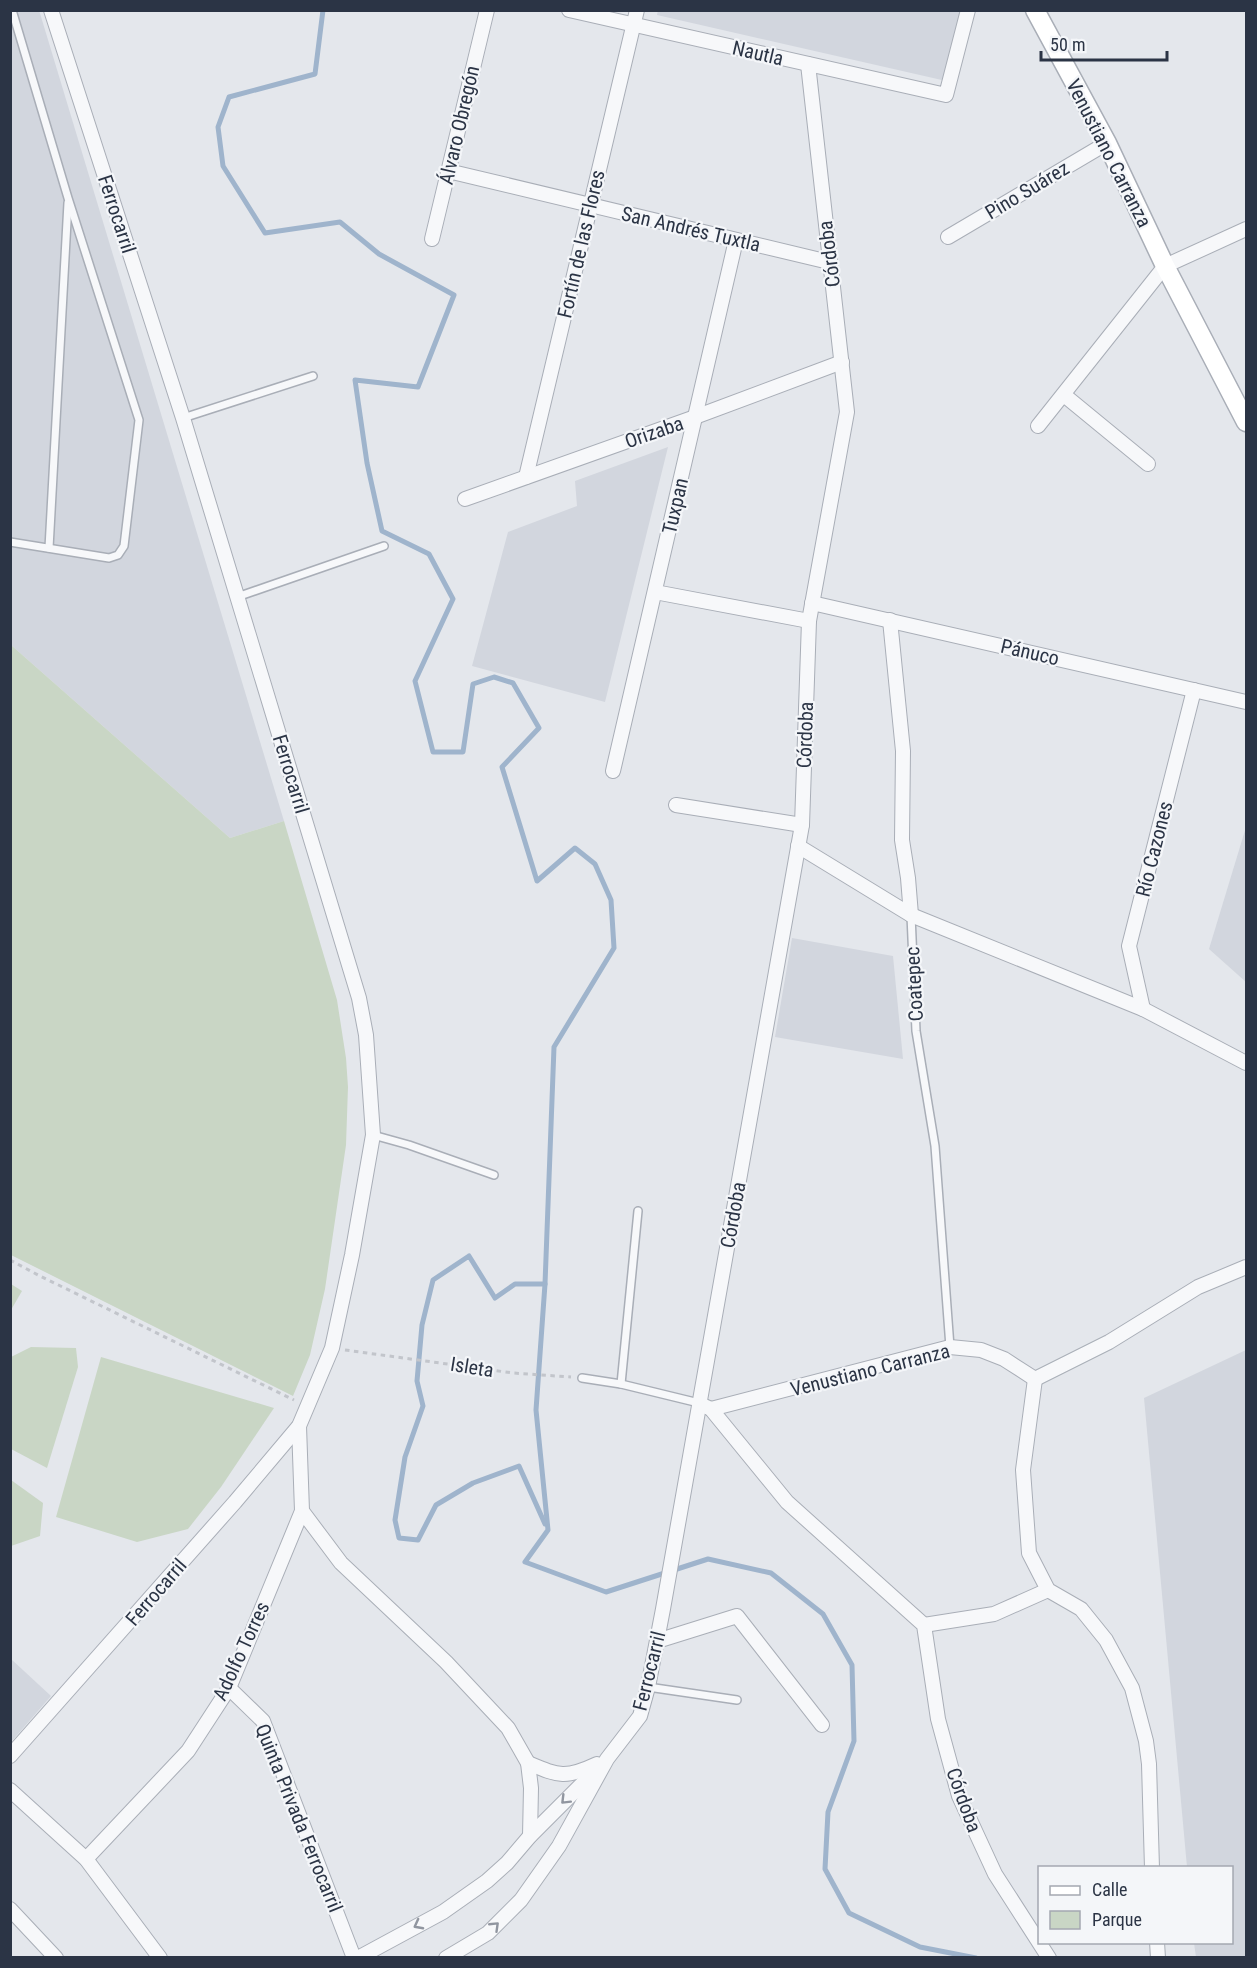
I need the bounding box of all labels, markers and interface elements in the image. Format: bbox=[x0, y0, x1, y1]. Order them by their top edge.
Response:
scale bar bbox=[1041, 24, 1167, 62]
text: 50 m bbox=[1050, 34, 1085, 55]
street label: Nautla bbox=[730, 35, 786, 71]
street label: Álvaro Obregón bbox=[434, 63, 484, 187]
street label: Venustiano Carranza bbox=[1061, 75, 1157, 231]
street label: Pino Suárez bbox=[981, 156, 1073, 224]
street label: Fortín de las Flores bbox=[552, 168, 610, 320]
street label: Ferrocarril bbox=[93, 172, 141, 256]
street label: San Andrés Tuxtla bbox=[619, 201, 763, 257]
street label: Córdoba bbox=[813, 219, 845, 289]
street label: Orizaba bbox=[621, 411, 687, 453]
street label: Tuxpan bbox=[657, 476, 693, 536]
street label: Pánuco bbox=[998, 634, 1062, 670]
street label: Córdoba bbox=[792, 701, 818, 769]
street label: Ferrocarril bbox=[268, 732, 314, 816]
street label: Río Cazones bbox=[1131, 799, 1177, 899]
street label: Coatepec bbox=[900, 946, 928, 1022]
street label: Córdoba bbox=[715, 1180, 751, 1250]
street label: Venustiano Carranza bbox=[788, 1339, 952, 1401]
street label: Isleta bbox=[449, 1352, 495, 1382]
street label: Ferrocarril bbox=[120, 1554, 192, 1630]
street label: Adolfo Torres bbox=[208, 1598, 274, 1704]
street label: Ferrocarril bbox=[628, 1629, 670, 1713]
street label: Quinta Privada Ferrocarril bbox=[250, 1720, 348, 1916]
street label: Córdoba bbox=[941, 1765, 987, 1835]
one-way arrow bbox=[562, 1793, 572, 1804]
legend bbox=[1038, 1866, 1233, 1944]
text: Calle bbox=[1092, 1879, 1128, 1900]
text: Parque bbox=[1092, 1909, 1142, 1930]
one-way arrow bbox=[413, 1918, 424, 1930]
one-way arrow bbox=[488, 1922, 498, 1933]

